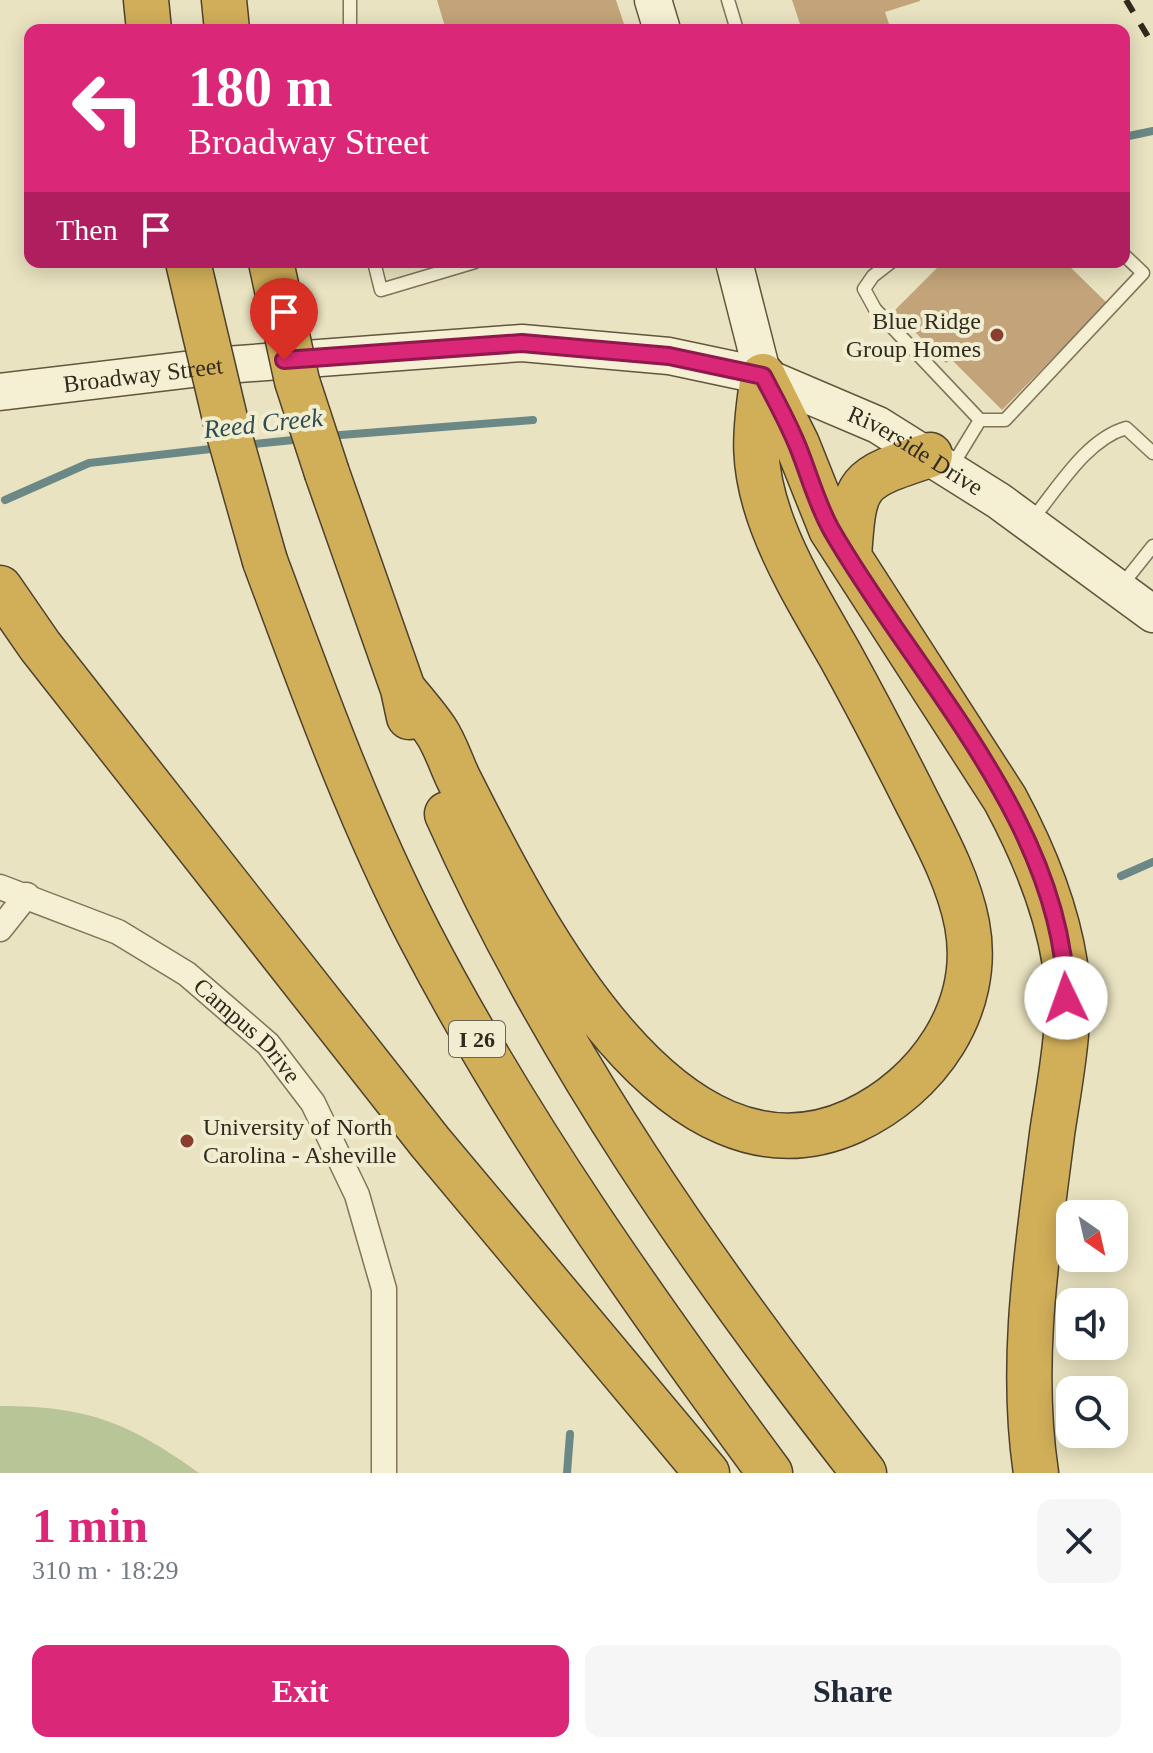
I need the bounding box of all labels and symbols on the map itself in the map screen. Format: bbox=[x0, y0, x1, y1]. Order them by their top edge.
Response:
pin bbox=[250, 278, 318, 360]
place label: Blue Ridge Group Homes bbox=[846, 308, 981, 362]
marker: Blue Ridge Group Homes bbox=[988, 326, 1006, 344]
street label: Broadway Street bbox=[62, 352, 225, 397]
street label: Riverside Drive bbox=[844, 401, 988, 500]
water label: Reed Creek bbox=[201, 403, 324, 444]
position arrow bbox=[1024, 956, 1108, 1040]
street label: Campus Drive bbox=[189, 973, 306, 1088]
road number: I 26 bbox=[449, 1021, 505, 1057]
place label: University of North Carolina - Asheville bbox=[203, 1114, 396, 1168]
marker: University of North Carolina - Asheville bbox=[178, 1132, 196, 1150]
north arrow bbox=[1056, 1200, 1128, 1272]

